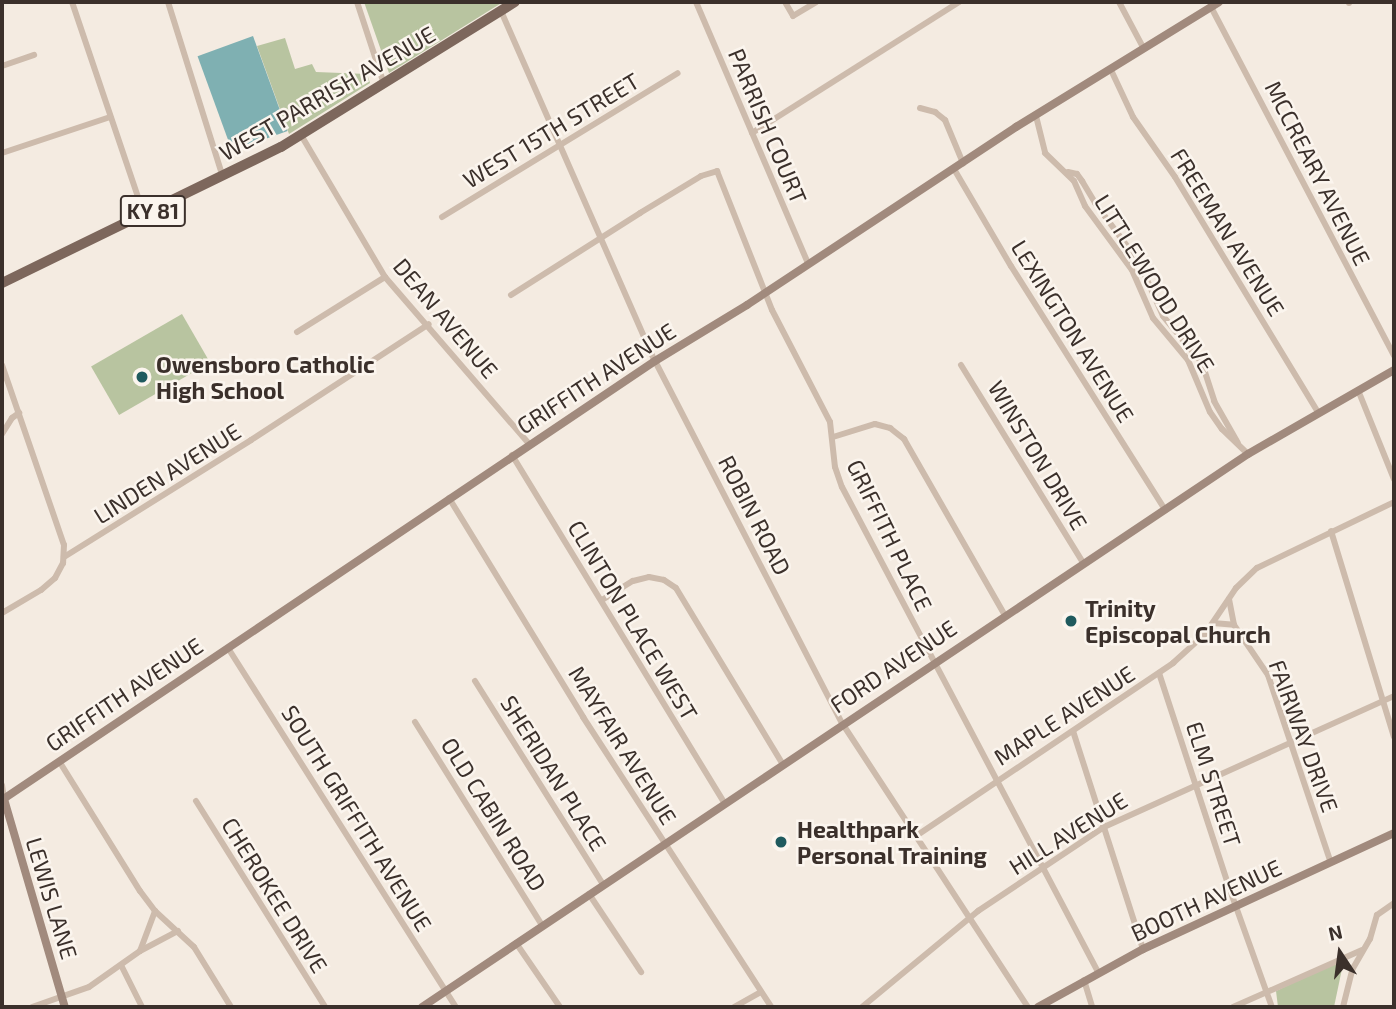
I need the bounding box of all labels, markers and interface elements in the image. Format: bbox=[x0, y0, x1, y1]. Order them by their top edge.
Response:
street label: WEST PARRISH AVENUE bbox=[214, 20, 440, 166]
street label: PARRISH COURT bbox=[723, 44, 813, 208]
street label: WEST 15TH STREET bbox=[458, 66, 644, 194]
street label: MCCREARY AVENUE bbox=[1259, 76, 1377, 270]
street label: FREEMAN AVENUE bbox=[1165, 143, 1291, 321]
street label: LITTLEWOOD DRIVE bbox=[1089, 189, 1221, 377]
road number: KY 81 bbox=[118, 194, 188, 228]
street label: LEXINGTON AVENUE bbox=[1006, 235, 1140, 427]
street label: DEAN AVENUE bbox=[388, 252, 504, 384]
street label: GRIFFITH AVENUE bbox=[511, 316, 681, 440]
place label: Owensboro Catholic High School bbox=[156, 350, 375, 404]
marker: Owensboro Catholic High School bbox=[134, 369, 150, 385]
street label: WINSTON DRIVE bbox=[983, 375, 1093, 535]
street label: LINDEN AVENUE bbox=[88, 417, 246, 529]
street label: ROBIN ROAD bbox=[713, 451, 797, 579]
street label: GRIFFITH PLACE bbox=[841, 455, 939, 615]
street label: CLINTON PLACE WEST bbox=[562, 515, 704, 725]
place label: Trinity Episcopal Church bbox=[1085, 594, 1271, 648]
street label: FORD AVENUE bbox=[824, 613, 962, 719]
marker: Trinity Episcopal Church bbox=[1063, 613, 1079, 629]
street label: GRIFFITH AVENUE bbox=[40, 631, 208, 757]
street label: FAIRWAY DRIVE bbox=[1264, 656, 1344, 816]
street label: MAPLE AVENUE bbox=[988, 659, 1140, 771]
street label: MAYFAIR AVENUE bbox=[563, 661, 683, 829]
street label: SHERIDAN PLACE bbox=[495, 690, 613, 856]
street label: SOUTH GRIFFITH AVENUE bbox=[276, 700, 438, 936]
street label: ELM STREET bbox=[1181, 718, 1247, 850]
street label: OLD CABIN ROAD bbox=[436, 732, 552, 896]
street label: HILL AVENUE bbox=[1003, 786, 1133, 880]
street label: CHEROKEE DRIVE bbox=[216, 812, 334, 978]
place label: Healthpark Personal Training bbox=[797, 815, 988, 869]
marker: Healthpark Personal Training bbox=[771, 832, 791, 852]
street label: LEWIS LANE bbox=[20, 834, 84, 962]
street label: BOOTH AVENUE bbox=[1126, 853, 1286, 947]
north arrow bbox=[1305, 918, 1375, 988]
text: N bbox=[1326, 919, 1344, 945]

